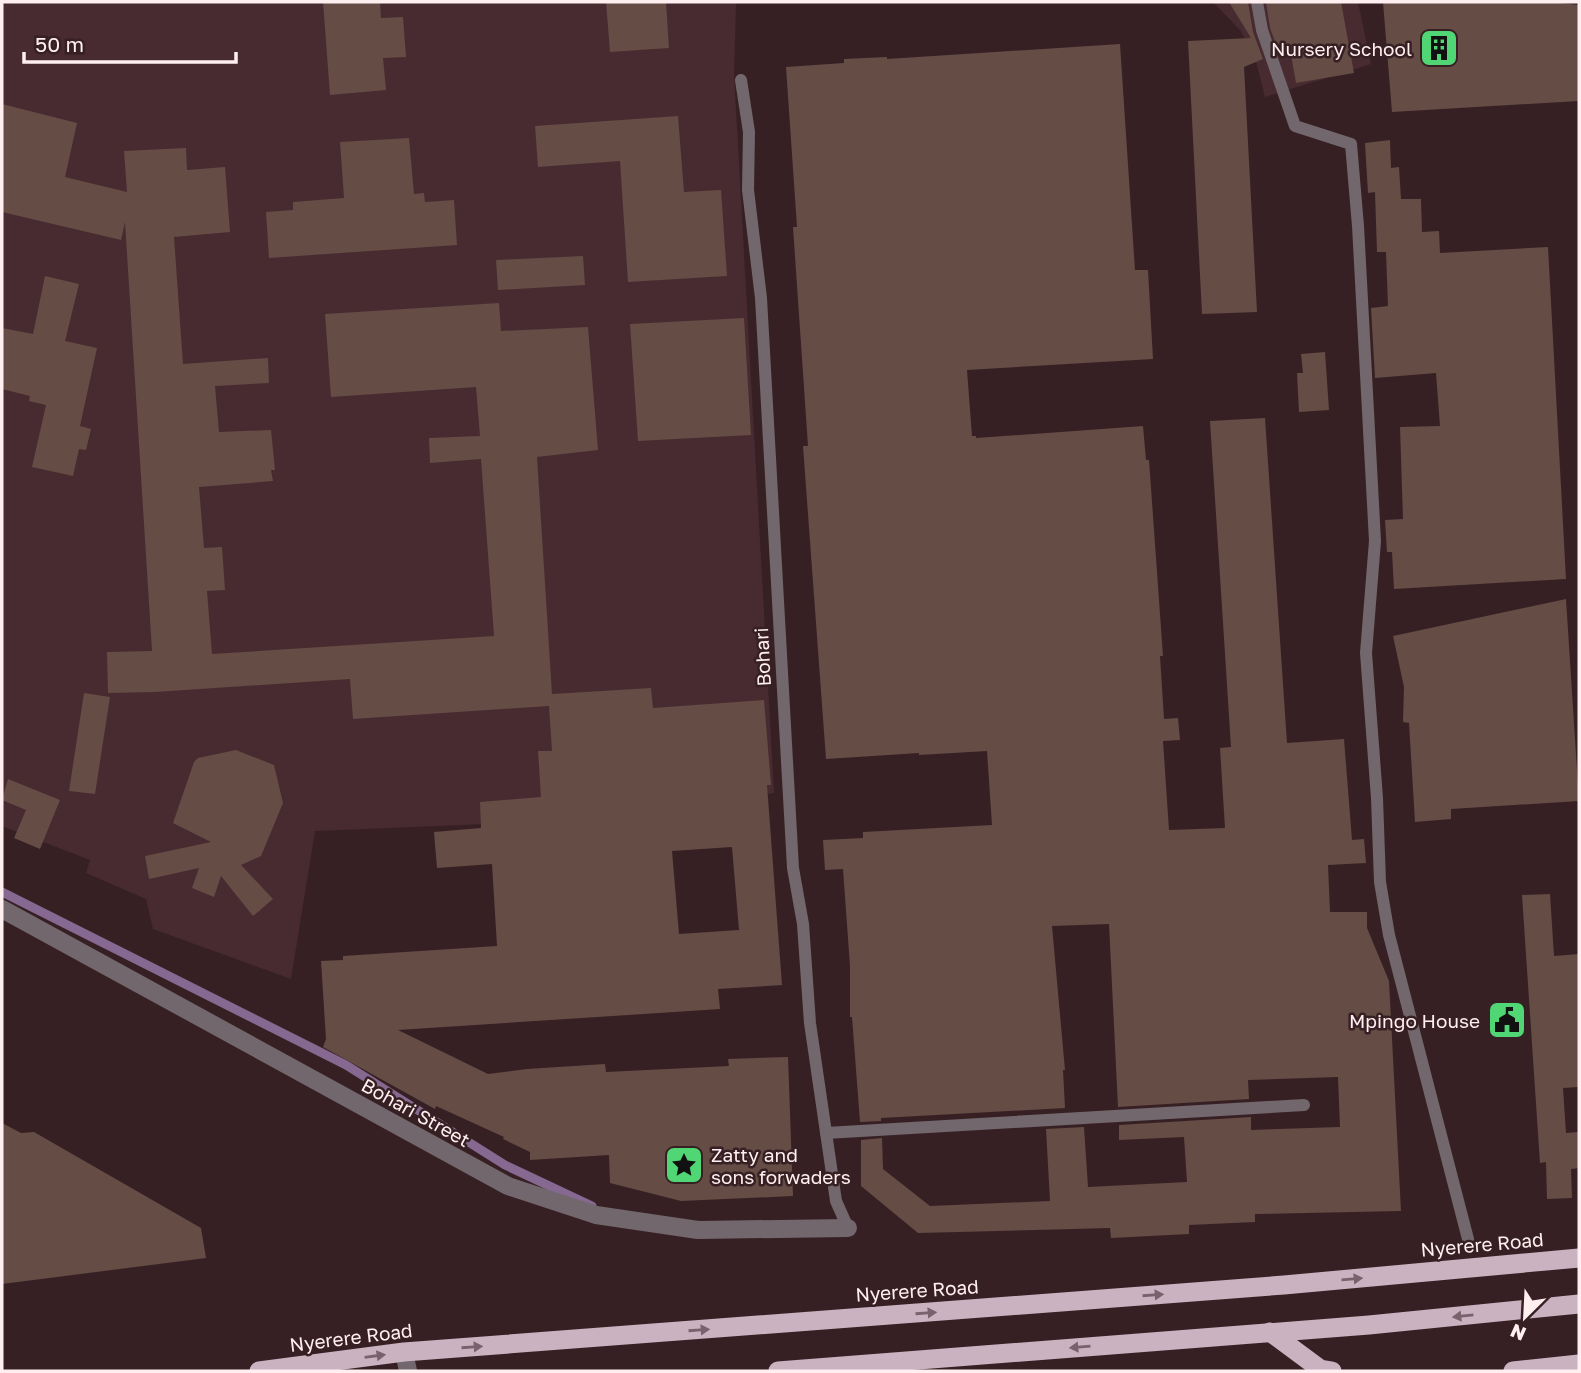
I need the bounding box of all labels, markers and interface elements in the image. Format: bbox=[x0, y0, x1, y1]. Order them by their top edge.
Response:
scale bar bbox=[24, 21, 236, 65]
building icon: Nursery School bbox=[1418, 27, 1460, 69]
text: 50 m bbox=[35, 31, 84, 57]
place label: Nursery School bbox=[1271, 37, 1412, 60]
street label: Bohari bbox=[749, 627, 775, 687]
public building icon: Mpingo House bbox=[1486, 999, 1528, 1041]
place label: Mpingo House bbox=[1349, 1009, 1480, 1032]
street label: Bohari Street bbox=[358, 1073, 474, 1151]
place label: Zatty and sons forwaders bbox=[711, 1143, 851, 1188]
place icon: Zatty and sons forwaders bbox=[663, 1144, 705, 1186]
street label: Nyerere Road bbox=[1419, 1227, 1545, 1261]
one-way arrow bbox=[1342, 1273, 1364, 1284]
street label: Nyerere Road bbox=[855, 1274, 979, 1306]
north arrow bbox=[1490, 1282, 1560, 1352]
one-way arrow bbox=[1142, 1289, 1164, 1300]
one-way arrow bbox=[915, 1307, 937, 1318]
one-way arrow bbox=[1451, 1310, 1473, 1321]
street label: Nyerere Road bbox=[288, 1318, 414, 1356]
text: N bbox=[1507, 1320, 1529, 1346]
one-way arrow bbox=[688, 1324, 710, 1335]
one-way arrow bbox=[461, 1341, 483, 1352]
one-way arrow bbox=[1069, 1342, 1091, 1353]
one-way arrow bbox=[364, 1350, 386, 1361]

